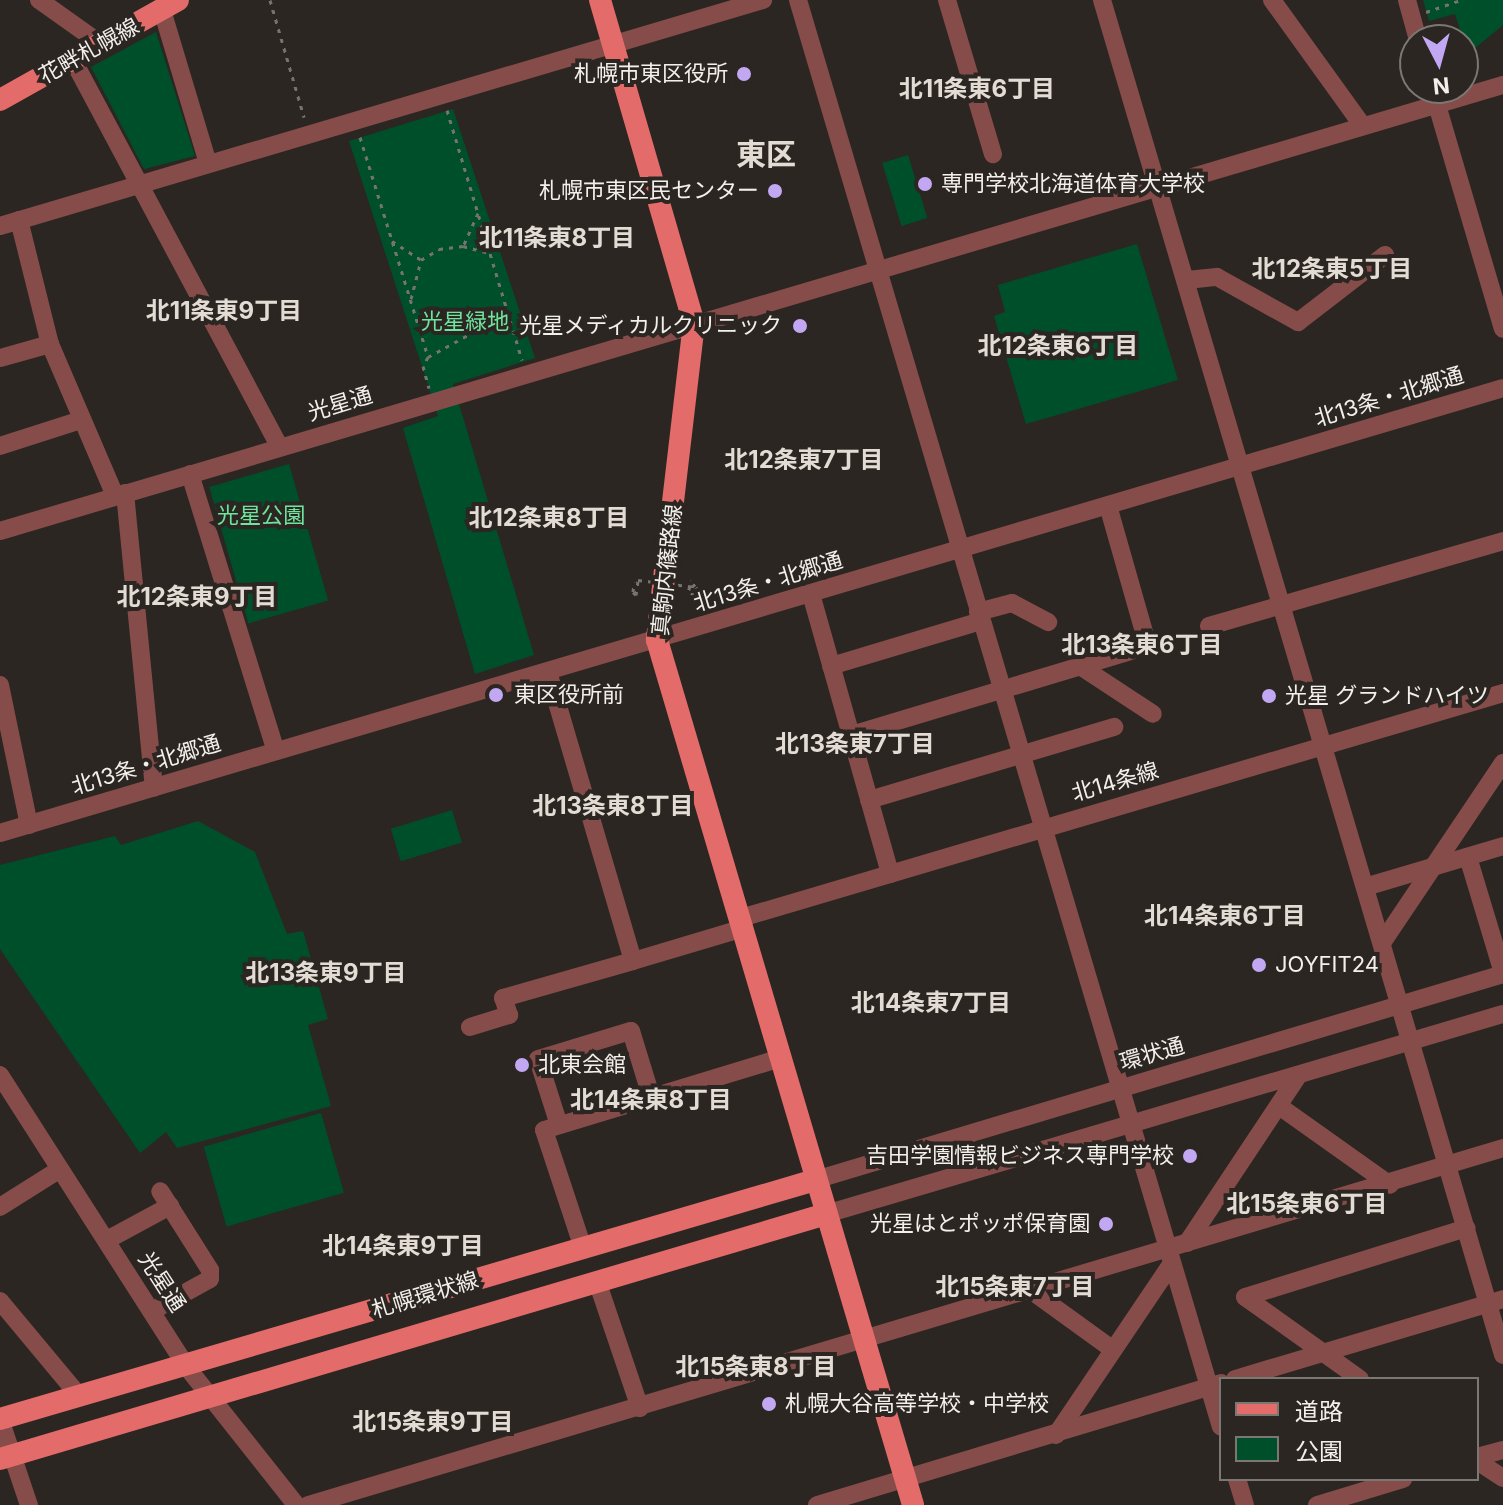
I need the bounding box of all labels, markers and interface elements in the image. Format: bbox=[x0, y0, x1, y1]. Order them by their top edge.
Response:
street label: 花畔札幌線 bbox=[34, 13, 144, 89]
north arrow bbox=[1399, 24, 1479, 104]
place label: 札幌市東区役所 bbox=[574, 61, 728, 87]
marker: 札幌市東区役所 bbox=[735, 65, 753, 83]
text: N bbox=[1432, 72, 1451, 100]
district label: 北11条東6丁目 bbox=[899, 75, 1055, 103]
district label: 東区 bbox=[736, 136, 796, 172]
place label: 専門学校北海道体育大学校 bbox=[941, 171, 1205, 197]
marker: 専門学校北海道体育大学校 bbox=[916, 175, 934, 193]
place label: 札幌市東区民センター bbox=[539, 178, 759, 204]
marker: 札幌市東区民センター bbox=[766, 182, 784, 200]
district label: 北11条東8丁目 bbox=[479, 224, 635, 252]
district label: 北12条東5丁目 bbox=[1252, 255, 1412, 283]
district label: 北11条東9丁目 bbox=[146, 297, 302, 325]
park label: 光星緑地 bbox=[421, 309, 509, 335]
place label: 光星メディカルクリニック bbox=[518, 313, 782, 339]
marker: 光星メディカルクリニック bbox=[789, 315, 811, 337]
district label: 北12条東6丁目 bbox=[977, 332, 1139, 360]
street label: 北13条・北郷通 bbox=[1311, 362, 1467, 432]
street label: 光星通 bbox=[305, 382, 375, 426]
district label: 北12条東7丁目 bbox=[724, 446, 884, 474]
park label: 光星公園 bbox=[217, 503, 305, 529]
street label: 真駒内篠路線 bbox=[647, 503, 687, 637]
district label: 北12条東8丁目 bbox=[468, 504, 630, 532]
street label: 北13条・北郷通 bbox=[690, 547, 846, 617]
district label: 北12条東9丁目 bbox=[116, 583, 278, 611]
district label: 北13条東6丁目 bbox=[1061, 631, 1223, 659]
place label: 東区役所前 bbox=[514, 682, 624, 708]
place label: 光星 グランドハイツ bbox=[1285, 683, 1489, 709]
marker: 東区役所前 bbox=[485, 684, 507, 706]
marker: 光星 グランドハイツ bbox=[1260, 687, 1278, 705]
street label: 北13条・北郷通 bbox=[68, 730, 224, 800]
district label: 北13条東7丁目 bbox=[775, 730, 935, 758]
street label: 北14条線 bbox=[1069, 757, 1161, 807]
district label: 北13条東8丁目 bbox=[532, 792, 694, 820]
district label: 北14条東6丁目 bbox=[1144, 902, 1306, 930]
place label: JOYFIT24 bbox=[1275, 952, 1379, 978]
marker: JOYFIT24 bbox=[1250, 956, 1268, 974]
district label: 北13条東9丁目 bbox=[245, 959, 407, 987]
district label: 北14条東7丁目 bbox=[851, 989, 1011, 1017]
street label: 環状通 bbox=[1117, 1032, 1187, 1076]
place label: 北東会館 bbox=[538, 1052, 626, 1078]
marker: 北東会館 bbox=[513, 1056, 531, 1074]
district label: 北14条東8丁目 bbox=[570, 1086, 732, 1114]
place label: 吉田学園情報ビジネス専門学校 bbox=[866, 1143, 1174, 1169]
marker: 吉田学園情報ビジネス専門学校 bbox=[1181, 1147, 1199, 1165]
district label: 北15条東6丁目 bbox=[1226, 1190, 1388, 1218]
place label: 光星はとポッポ保育園 bbox=[870, 1211, 1090, 1237]
marker: 光星はとポッポ保育園 bbox=[1097, 1215, 1115, 1233]
district label: 北14条東9丁目 bbox=[322, 1232, 484, 1260]
street label: 光星通 bbox=[133, 1247, 191, 1317]
street label: 札幌環状線 bbox=[369, 1266, 481, 1324]
district label: 北15条東7丁目 bbox=[935, 1273, 1095, 1301]
district label: 北15条東8丁目 bbox=[675, 1353, 837, 1381]
legend bbox=[1219, 1377, 1479, 1481]
place label: 札幌大谷高等学校・中学校 bbox=[785, 1391, 1049, 1417]
marker: 札幌大谷高等学校・中学校 bbox=[760, 1395, 778, 1413]
text: 道路 bbox=[1295, 1397, 1343, 1426]
district label: 北15条東9丁目 bbox=[352, 1408, 514, 1436]
text: 公園 bbox=[1295, 1437, 1343, 1466]

